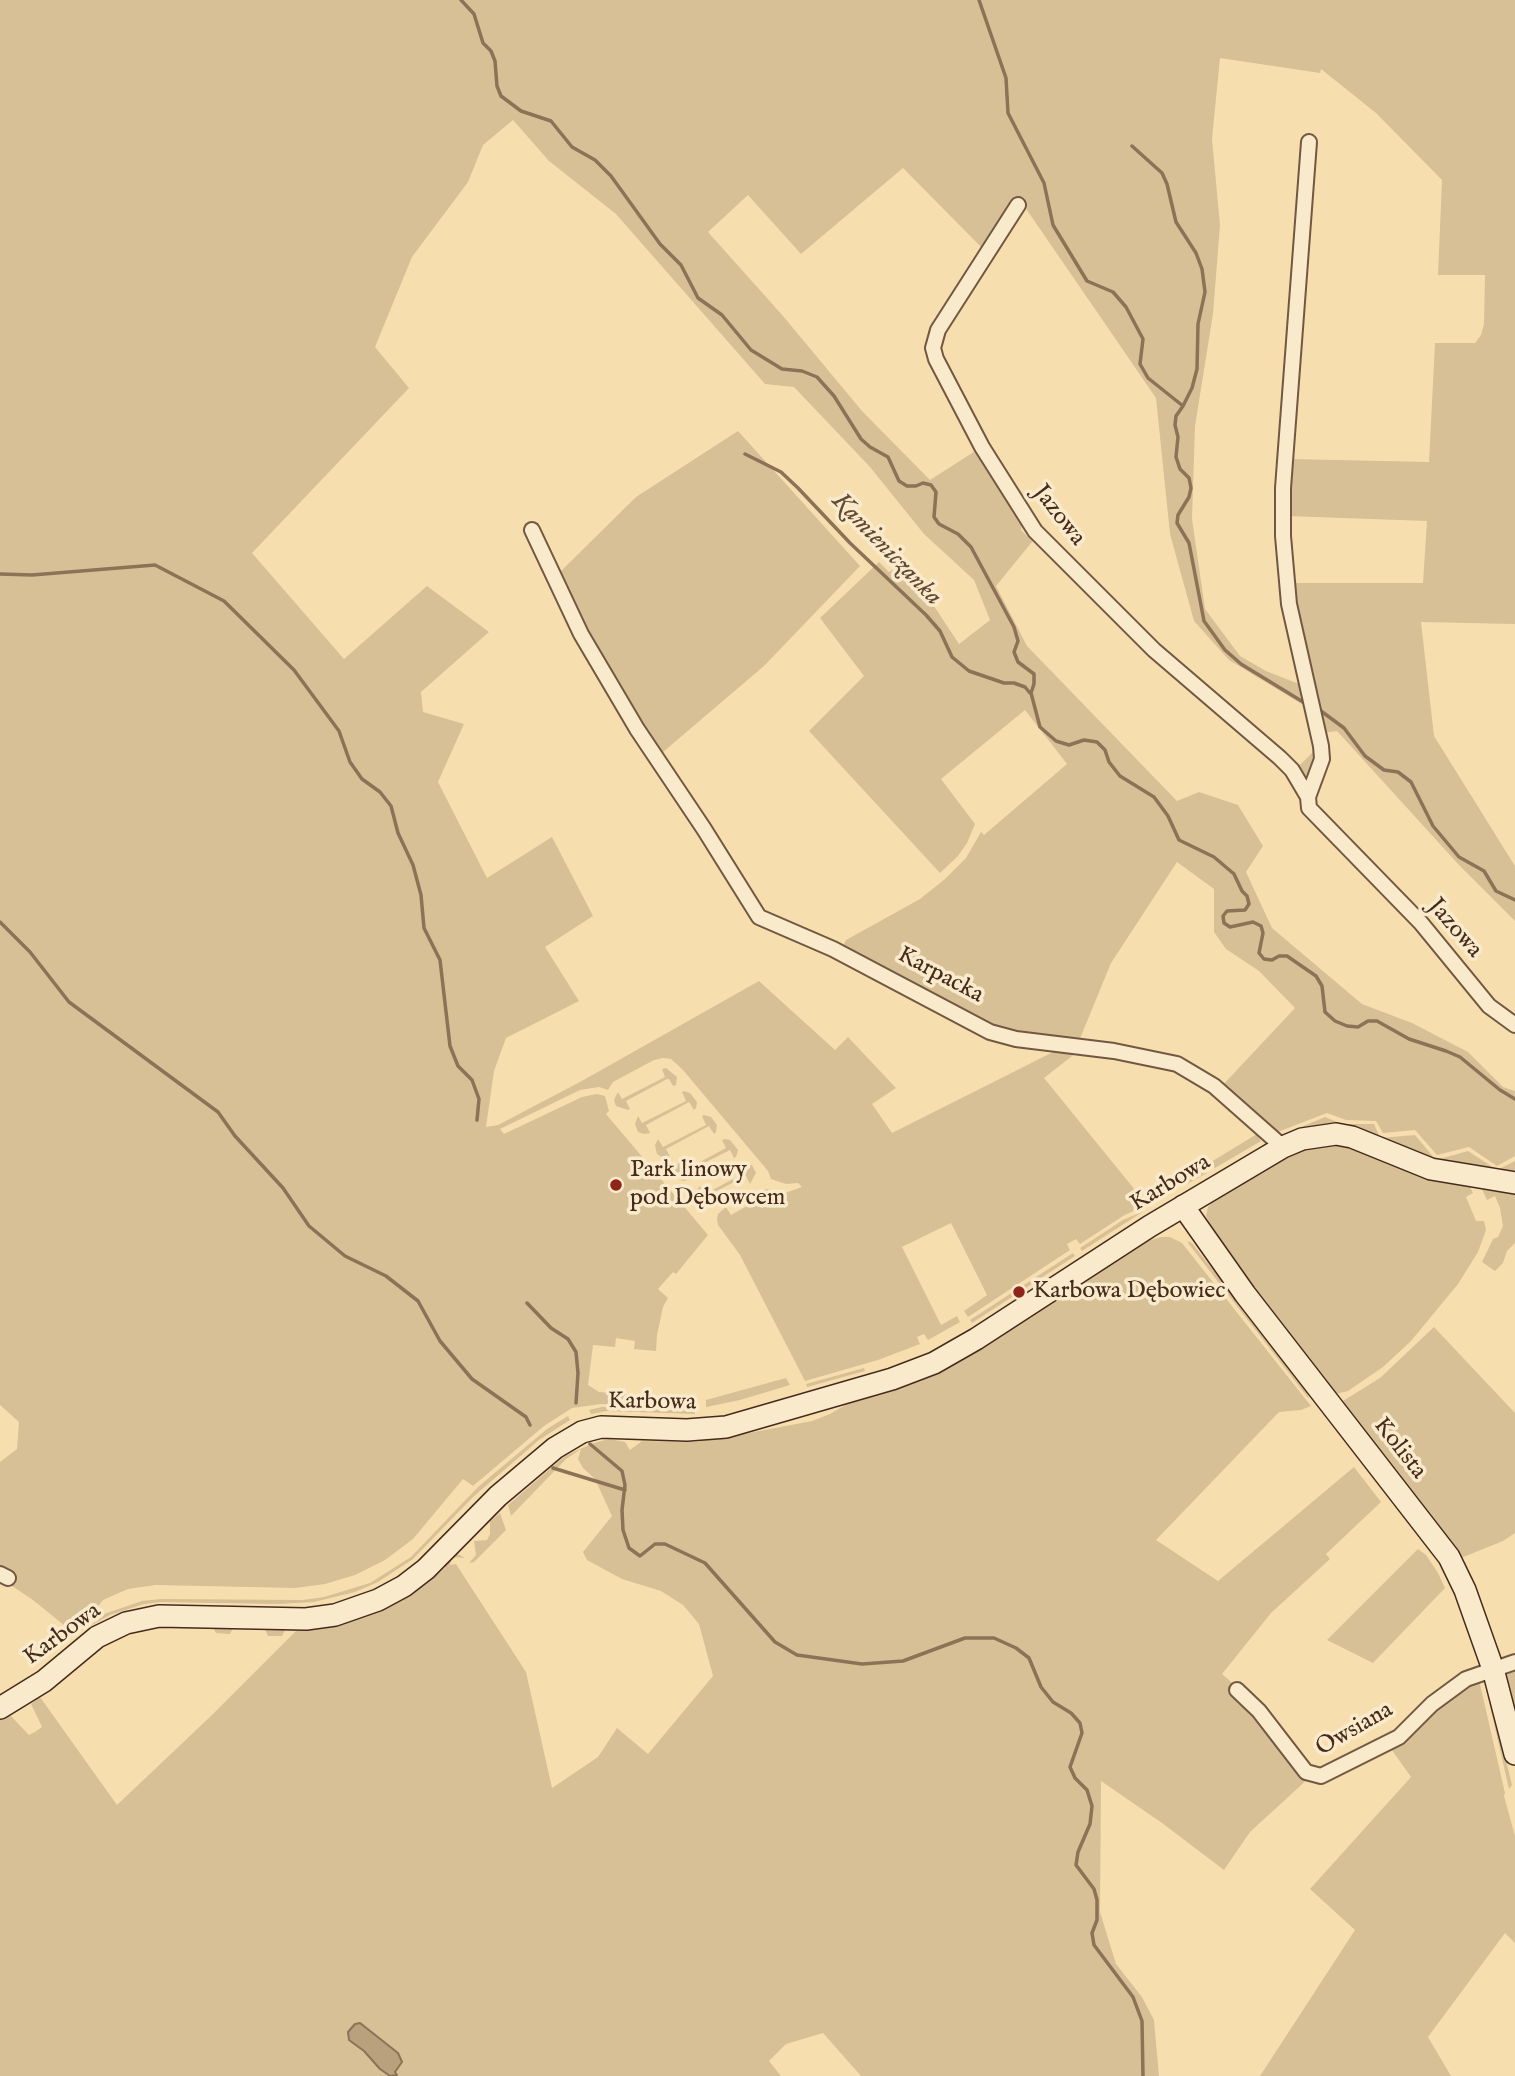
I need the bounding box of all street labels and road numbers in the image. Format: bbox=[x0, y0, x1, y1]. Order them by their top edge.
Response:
street label: Jazowa bbox=[1025, 480, 1091, 552]
street label: Jazowa bbox=[1420, 893, 1488, 965]
street label: Karpacka bbox=[892, 941, 988, 1011]
street label: Karbowa bbox=[1126, 1149, 1216, 1219]
street label: Karbowa bbox=[608, 1388, 696, 1418]
street label: Kolista bbox=[1366, 1412, 1432, 1486]
street label: Karbowa bbox=[19, 1597, 107, 1673]
street label: Owsiana bbox=[1311, 1697, 1399, 1763]

